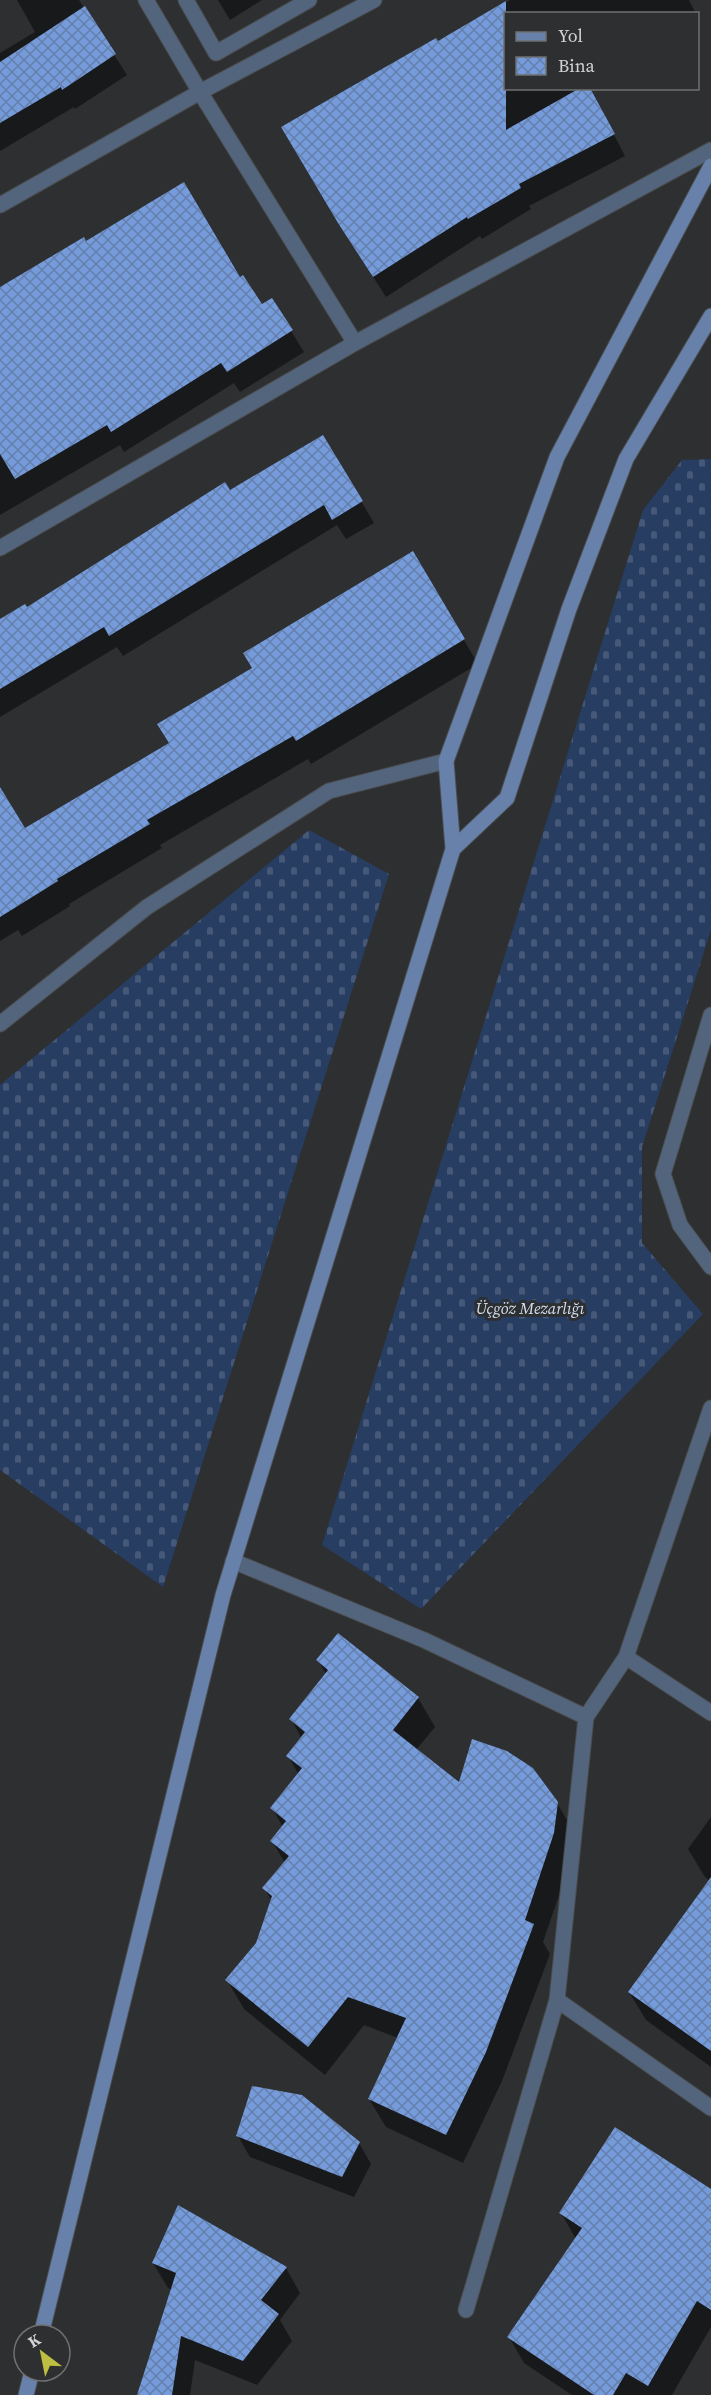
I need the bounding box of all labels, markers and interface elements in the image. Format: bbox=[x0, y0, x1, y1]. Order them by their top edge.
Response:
legend bbox=[504, 12, 699, 90]
text: Yol bbox=[558, 23, 583, 48]
text: Bina bbox=[558, 53, 596, 78]
park label: Üçgöz Mezarlığı bbox=[476, 1297, 584, 1319]
north arrow bbox=[12, 2323, 72, 2383]
text: K bbox=[23, 2328, 45, 2353]

